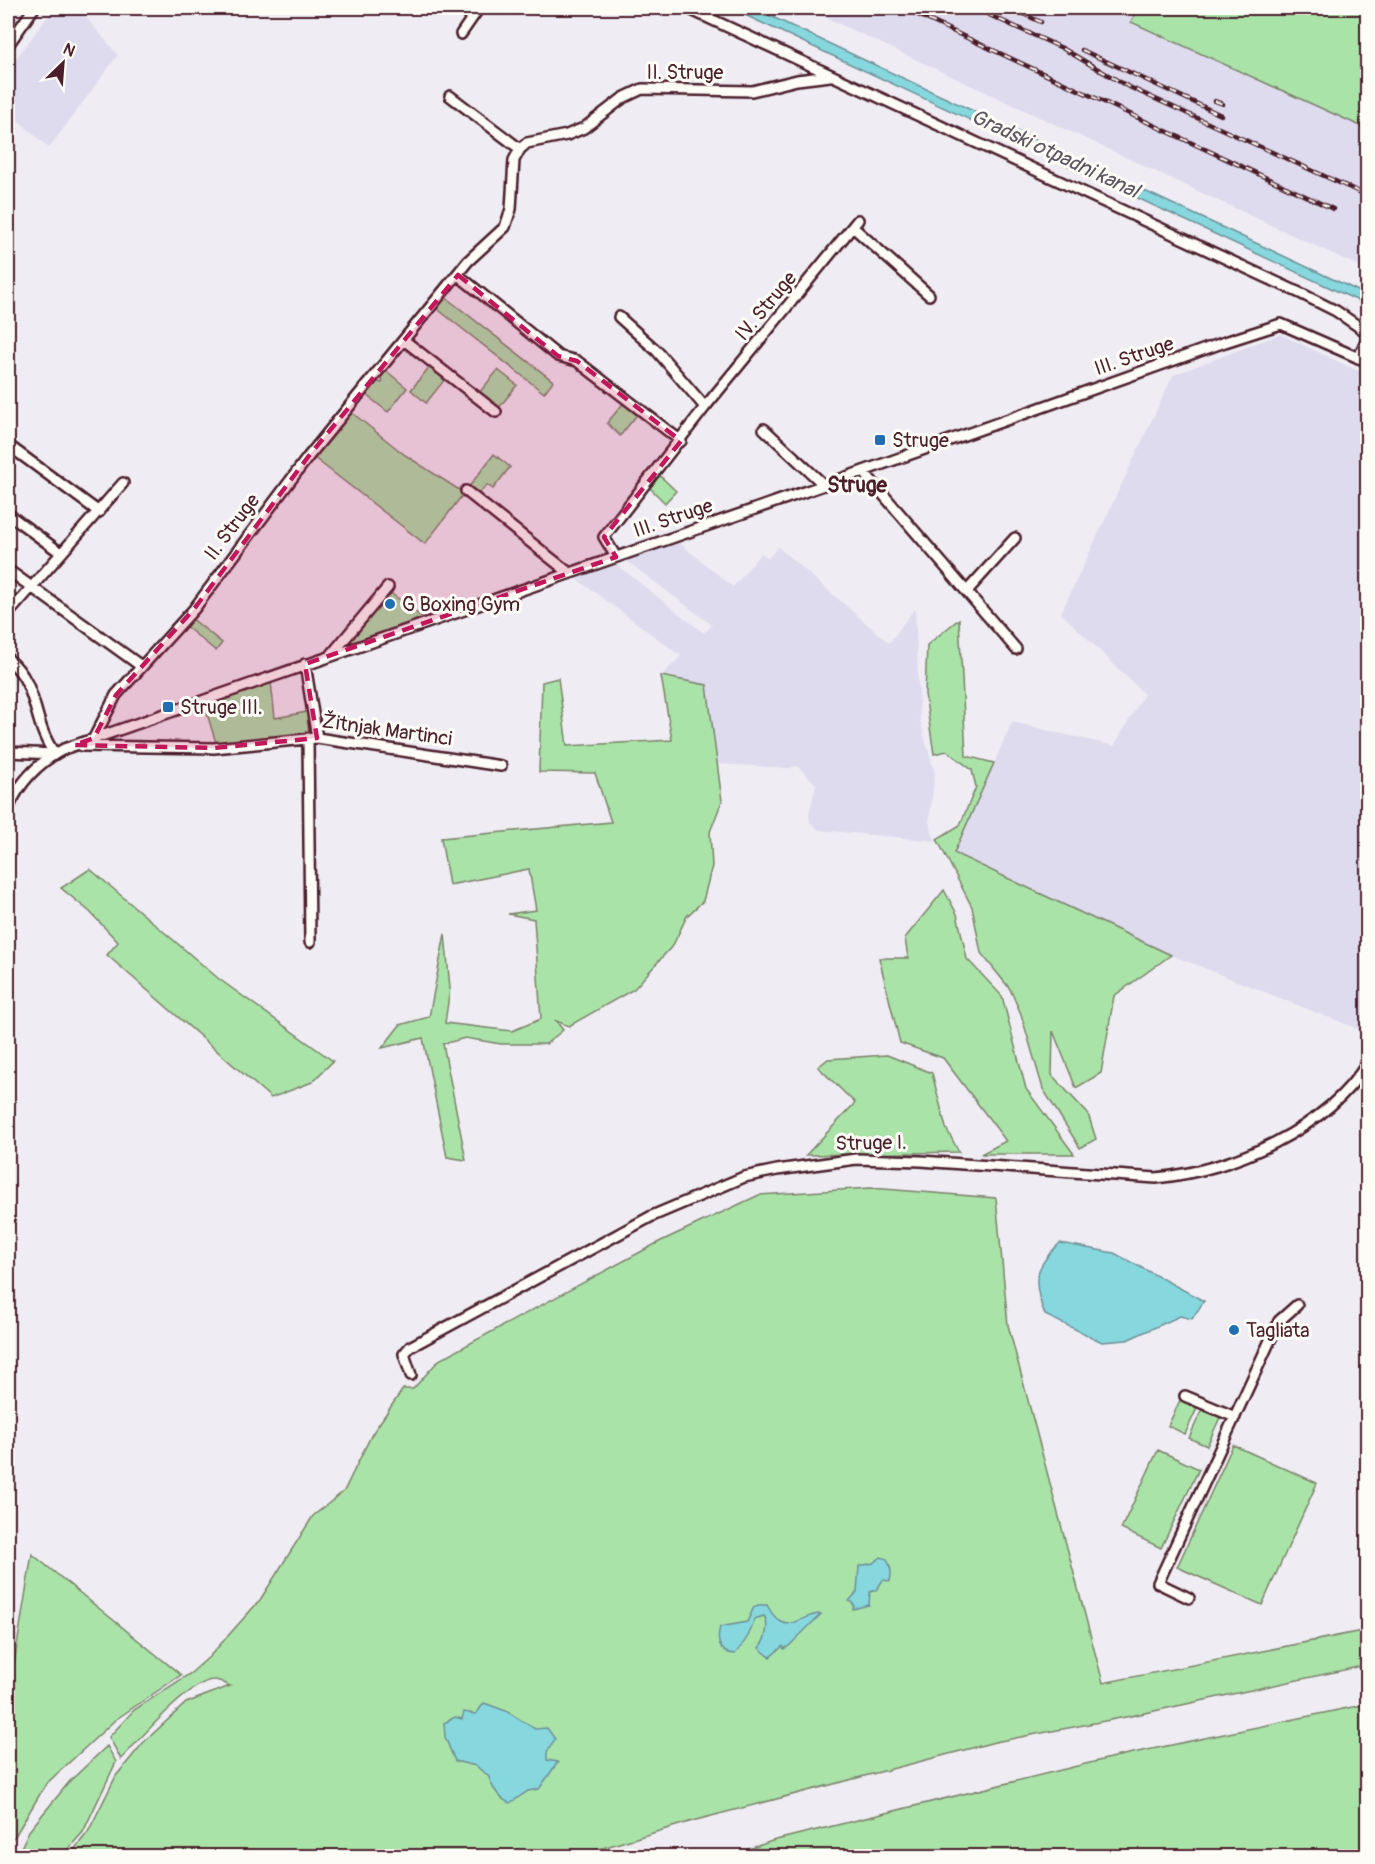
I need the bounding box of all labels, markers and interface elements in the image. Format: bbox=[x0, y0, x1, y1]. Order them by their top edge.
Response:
north arrow bbox=[33, 33, 93, 93]
text: N bbox=[60, 39, 78, 62]
street label: II. Struge bbox=[647, 60, 724, 85]
water label: Gradski otpadni kanal bbox=[967, 103, 1145, 206]
street label: IV. Struge bbox=[730, 266, 802, 346]
street label: III. Struge bbox=[1091, 331, 1177, 381]
place label: Struge bbox=[892, 428, 949, 453]
marker: Struge bbox=[873, 433, 887, 447]
district label: Struge bbox=[827, 472, 887, 499]
street label: II. Struge bbox=[199, 489, 265, 565]
street label: III. Struge bbox=[630, 493, 716, 543]
place label: G Boxing Gym bbox=[402, 592, 520, 617]
marker: G Boxing Gym bbox=[383, 597, 397, 611]
place label: Struge III. bbox=[180, 695, 262, 720]
marker: Struge III. bbox=[161, 700, 175, 714]
street label: Žitnjak Martinci bbox=[320, 709, 454, 751]
street label: Struge I. bbox=[835, 1130, 907, 1156]
place label: Tagliata bbox=[1246, 1318, 1310, 1343]
marker: Tagliata bbox=[1227, 1323, 1241, 1337]

